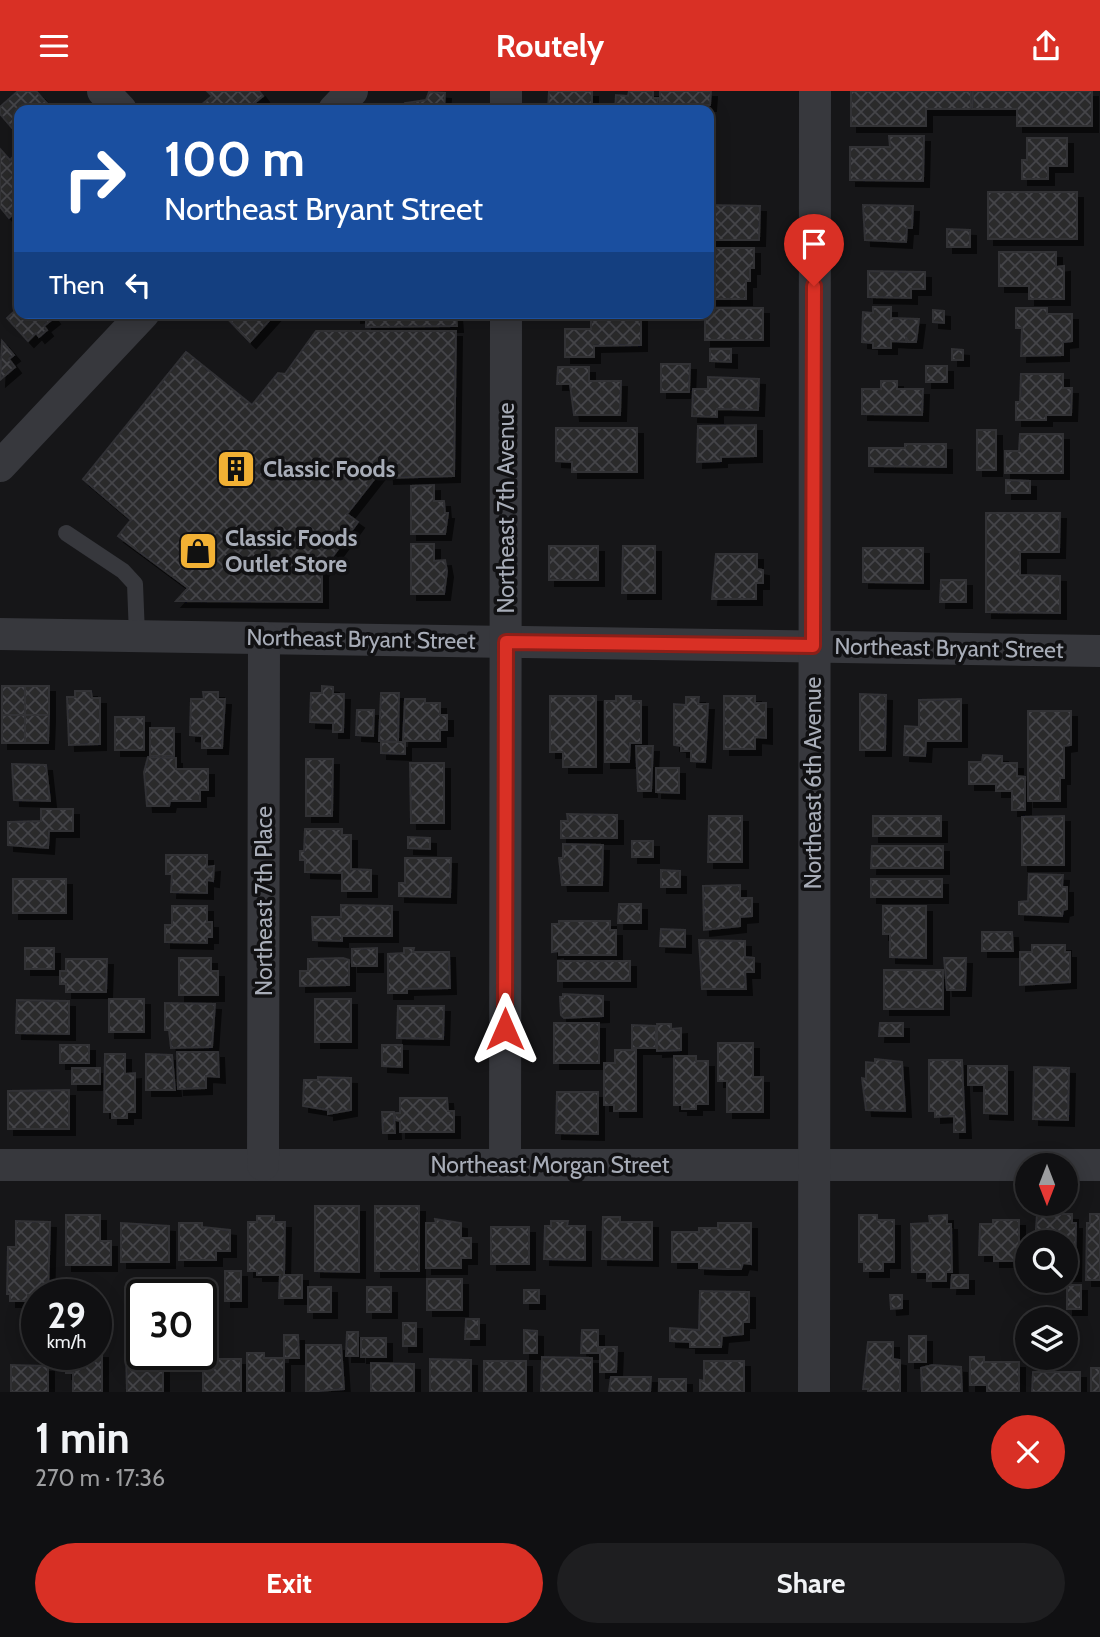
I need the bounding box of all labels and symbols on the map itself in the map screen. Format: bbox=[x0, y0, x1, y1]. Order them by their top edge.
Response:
pin bbox=[784, 214, 844, 286]
street label: Northeast 7th Avenue bbox=[492, 402, 520, 614]
building icon: Classic Foods bbox=[215, 448, 257, 490]
place label: Classic Foods bbox=[263, 455, 396, 483]
place label: Classic Foods Outlet Store bbox=[225, 524, 358, 578]
shop icon: Classic Foods Outlet Store bbox=[177, 530, 219, 572]
street label: Northeast Bryant Street bbox=[246, 623, 476, 655]
street label: Northeast Bryant Street bbox=[834, 632, 1064, 664]
street label: Northeast 6th Avenue bbox=[799, 676, 827, 889]
street label: Northeast 7th Place bbox=[250, 806, 278, 996]
position arrow bbox=[468, 992, 542, 1066]
street label: Northeast Morgan Street bbox=[430, 1151, 670, 1179]
north arrow bbox=[1015, 1153, 1078, 1216]
speed limit sign: 30 bbox=[126, 1279, 217, 1370]

